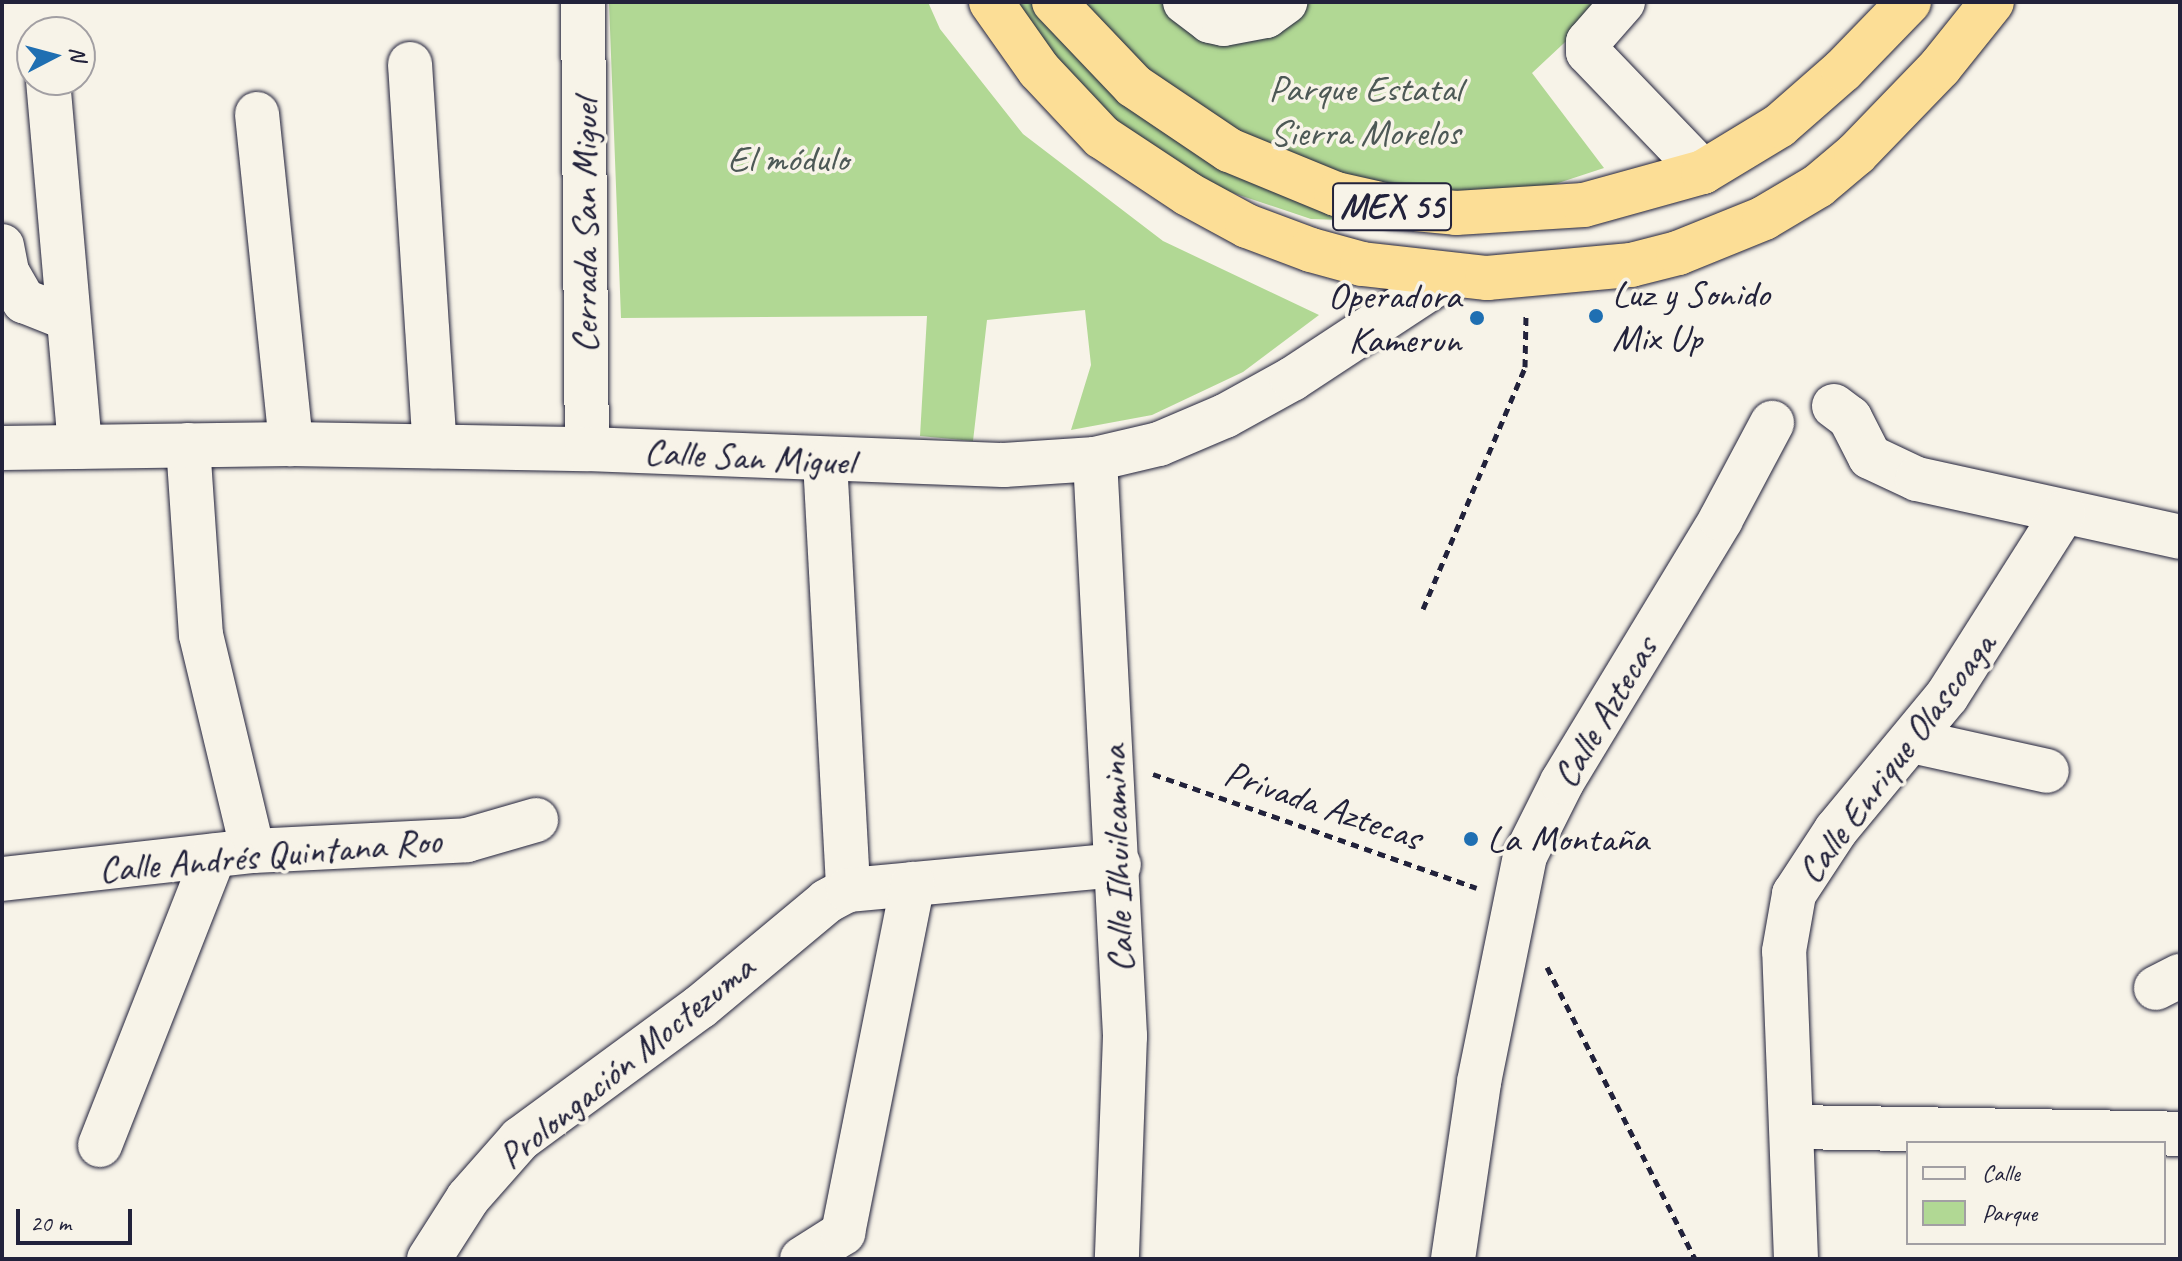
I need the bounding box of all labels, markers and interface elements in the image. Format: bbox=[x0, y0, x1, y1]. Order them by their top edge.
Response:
north arrow bbox=[16, 16, 96, 96]
text: N bbox=[63, 45, 93, 62]
park label: Parque Estatal Sierra Morelos bbox=[1269, 66, 1461, 156]
street label: Cerrada San Miguel bbox=[562, 99, 608, 353]
park label: El módulo bbox=[729, 136, 847, 182]
road number: MEX 55 bbox=[1332, 175, 1452, 239]
place label: Luz y Sonido Mix Up bbox=[1612, 271, 1769, 360]
place label: Operadora Kamerun bbox=[1328, 273, 1461, 362]
marker: Luz y Sonido Mix Up bbox=[1587, 307, 1605, 325]
marker: Operadora Kamerun bbox=[1468, 309, 1486, 327]
street label: Calle San Miguel bbox=[642, 429, 856, 485]
street label: Calle Enrique Olascoaga bbox=[1786, 622, 2006, 894]
street label: Calle Aztecas bbox=[1542, 628, 1668, 796]
street label: Calle Ilhuilcamina bbox=[1090, 744, 1144, 974]
street label: Privada Aztecas bbox=[1219, 750, 1427, 860]
place label: La Montaña bbox=[1487, 816, 1648, 862]
street label: Calle Andrés Quintana Roo bbox=[97, 817, 443, 893]
marker: La Montaña bbox=[1462, 830, 1480, 848]
street label: Prolongación Moctezuma bbox=[490, 945, 762, 1179]
legend bbox=[1906, 1141, 2166, 1245]
text: Calle bbox=[1982, 1158, 2020, 1188]
scale bar bbox=[20, 1193, 136, 1243]
text: Parque bbox=[1982, 1198, 2037, 1228]
text: 20 m bbox=[30, 1208, 71, 1238]

